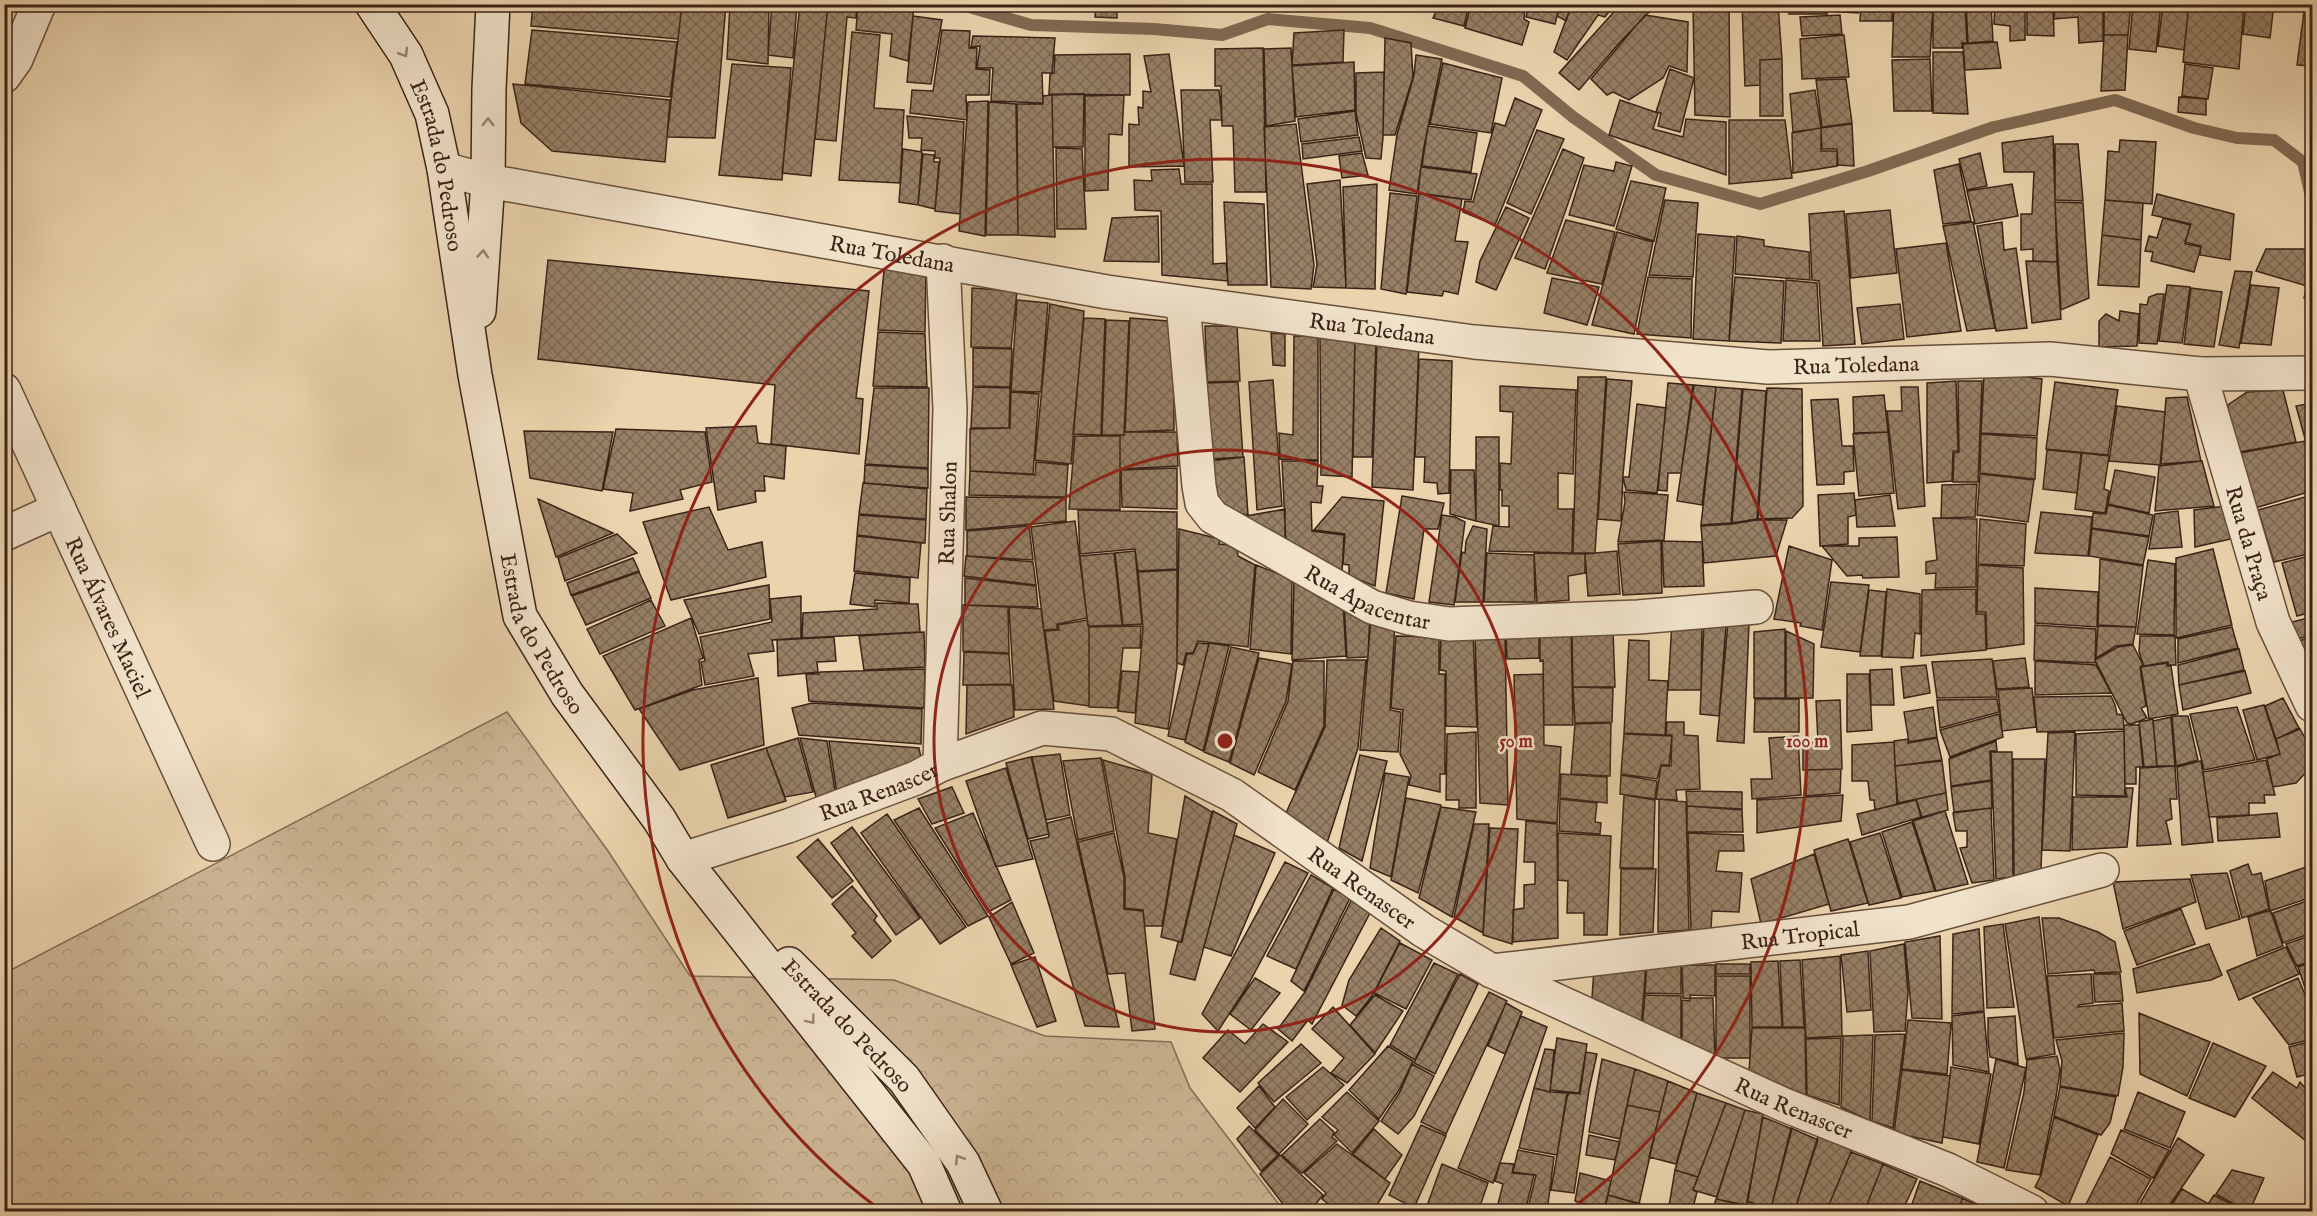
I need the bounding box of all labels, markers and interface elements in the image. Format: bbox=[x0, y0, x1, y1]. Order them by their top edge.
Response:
one-way arrow bbox=[397, 47, 408, 57]
street label: Estrada do Pedroso bbox=[402, 75, 468, 254]
one-way arrow bbox=[482, 118, 494, 127]
street label: Rua Toledana bbox=[827, 230, 957, 280]
one-way arrow bbox=[476, 250, 489, 259]
street label: Rua Toledana bbox=[1307, 308, 1437, 353]
street label: Rua Toledana bbox=[1792, 351, 1920, 382]
street label: Rua Shalon bbox=[934, 460, 965, 566]
street label: Rua da Praça bbox=[2218, 483, 2278, 604]
street label: Rua Álvares Maciel bbox=[58, 533, 156, 703]
street label: Estrada do Pedroso bbox=[493, 551, 590, 721]
street label: Rua Apacentar bbox=[1299, 560, 1432, 637]
centre of rings bbox=[1215, 731, 1235, 751]
text: 50 m bbox=[1499, 731, 1533, 754]
text: 100 m bbox=[1786, 731, 1828, 754]
street label: Rua Renascer bbox=[816, 756, 944, 829]
street label: Rua Renascer bbox=[1302, 841, 1421, 937]
street label: Rua Tropical bbox=[1739, 916, 1861, 958]
street label: Estrada do Pedroso bbox=[775, 953, 918, 1100]
one-way arrow bbox=[803, 1014, 814, 1025]
street label: Rua Renascer bbox=[1729, 1072, 1856, 1147]
one-way arrow bbox=[955, 1155, 967, 1165]

